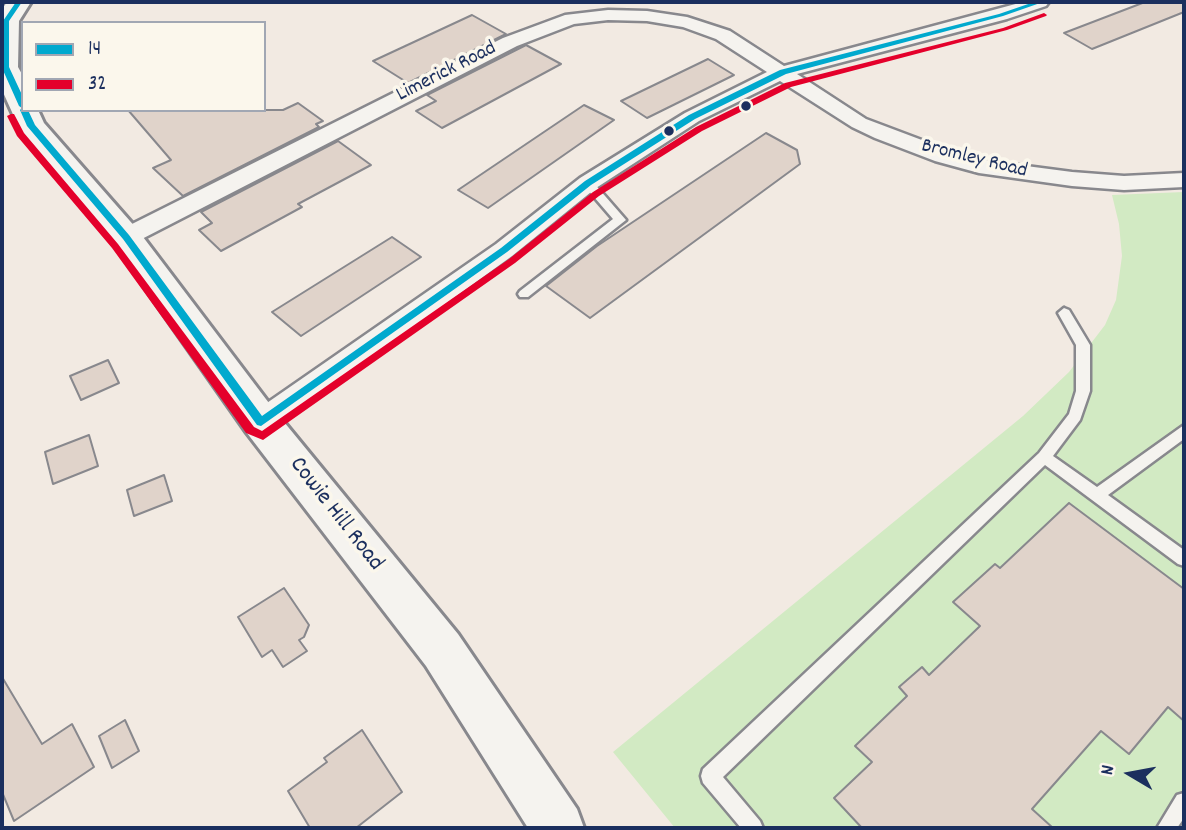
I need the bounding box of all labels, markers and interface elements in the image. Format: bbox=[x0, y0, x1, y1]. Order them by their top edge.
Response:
legend bbox=[21, 21, 266, 112]
text: 14 bbox=[88, 35, 101, 65]
street label: Limerick Road bbox=[393, 37, 501, 109]
text: 32 bbox=[88, 70, 107, 100]
unlabelled marker bbox=[739, 99, 753, 113]
unlabelled marker bbox=[662, 124, 676, 138]
street label: Bromley Road bbox=[918, 135, 1030, 185]
street label: Cowie Hill Road bbox=[282, 452, 388, 578]
north arrow bbox=[1095, 739, 1165, 809]
text: N bbox=[1095, 763, 1123, 777]

